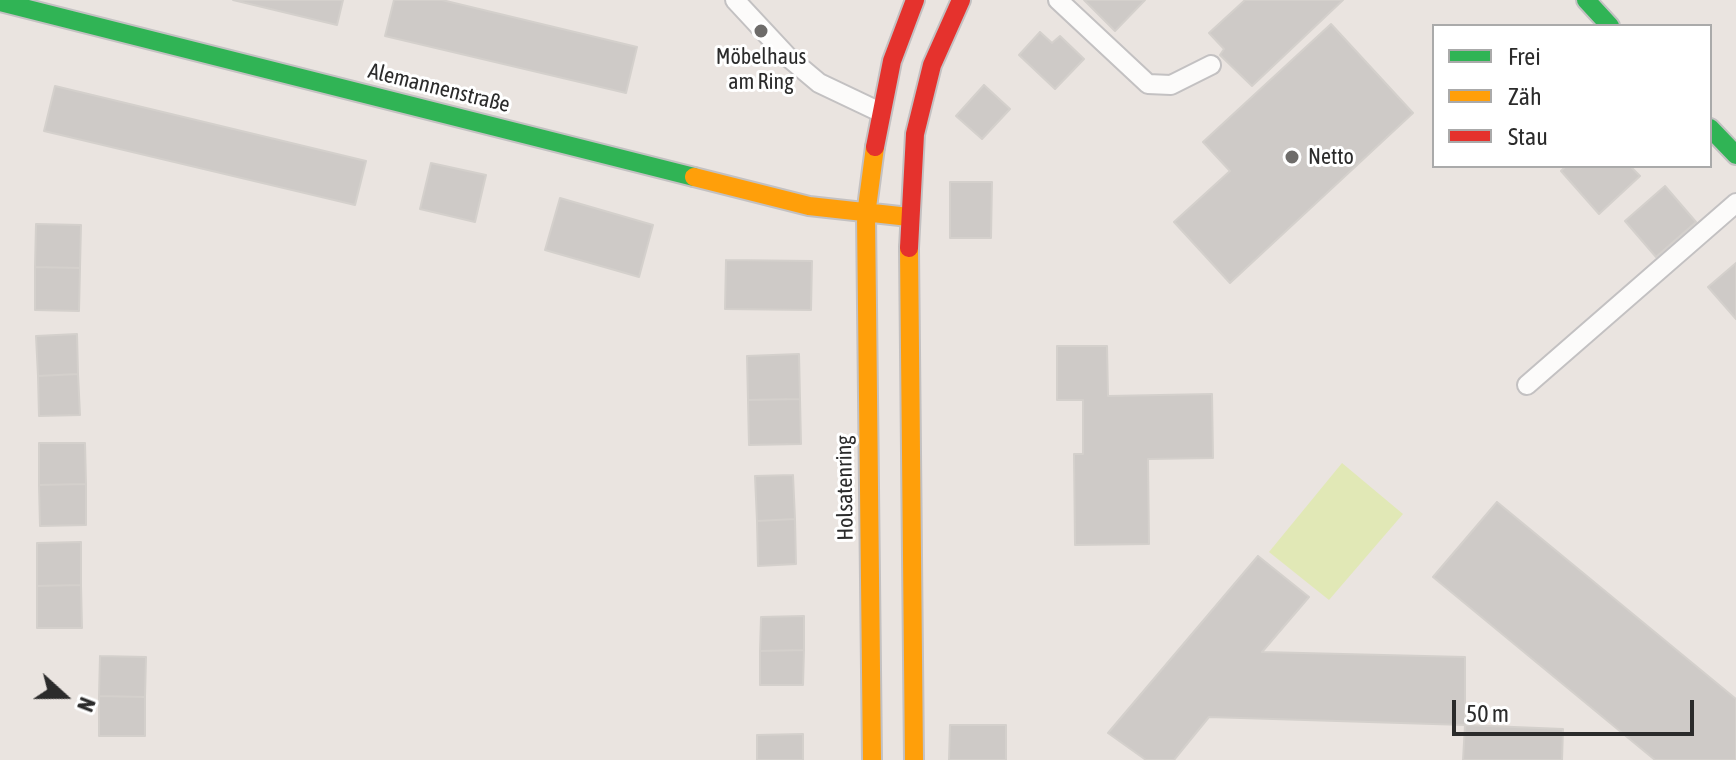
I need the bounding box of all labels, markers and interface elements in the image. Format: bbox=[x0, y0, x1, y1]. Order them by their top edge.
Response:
marker: Möbelhaus am Ring bbox=[752, 22, 770, 40]
legend bbox=[1432, 24, 1712, 168]
text: Frei bbox=[1508, 43, 1541, 70]
place label: Möbelhaus am Ring bbox=[716, 44, 806, 96]
street label: Alemannenstraße bbox=[365, 58, 513, 118]
text: Zäh bbox=[1508, 83, 1542, 110]
text: Stau bbox=[1508, 123, 1548, 150]
place label: Netto bbox=[1308, 144, 1354, 170]
marker: Netto bbox=[1283, 148, 1301, 166]
street label: Holsatenring bbox=[831, 435, 859, 541]
north arrow bbox=[24, 656, 104, 736]
scale bar bbox=[1456, 684, 1698, 734]
text: N bbox=[72, 694, 101, 715]
text: 50 m bbox=[1466, 700, 1509, 727]

